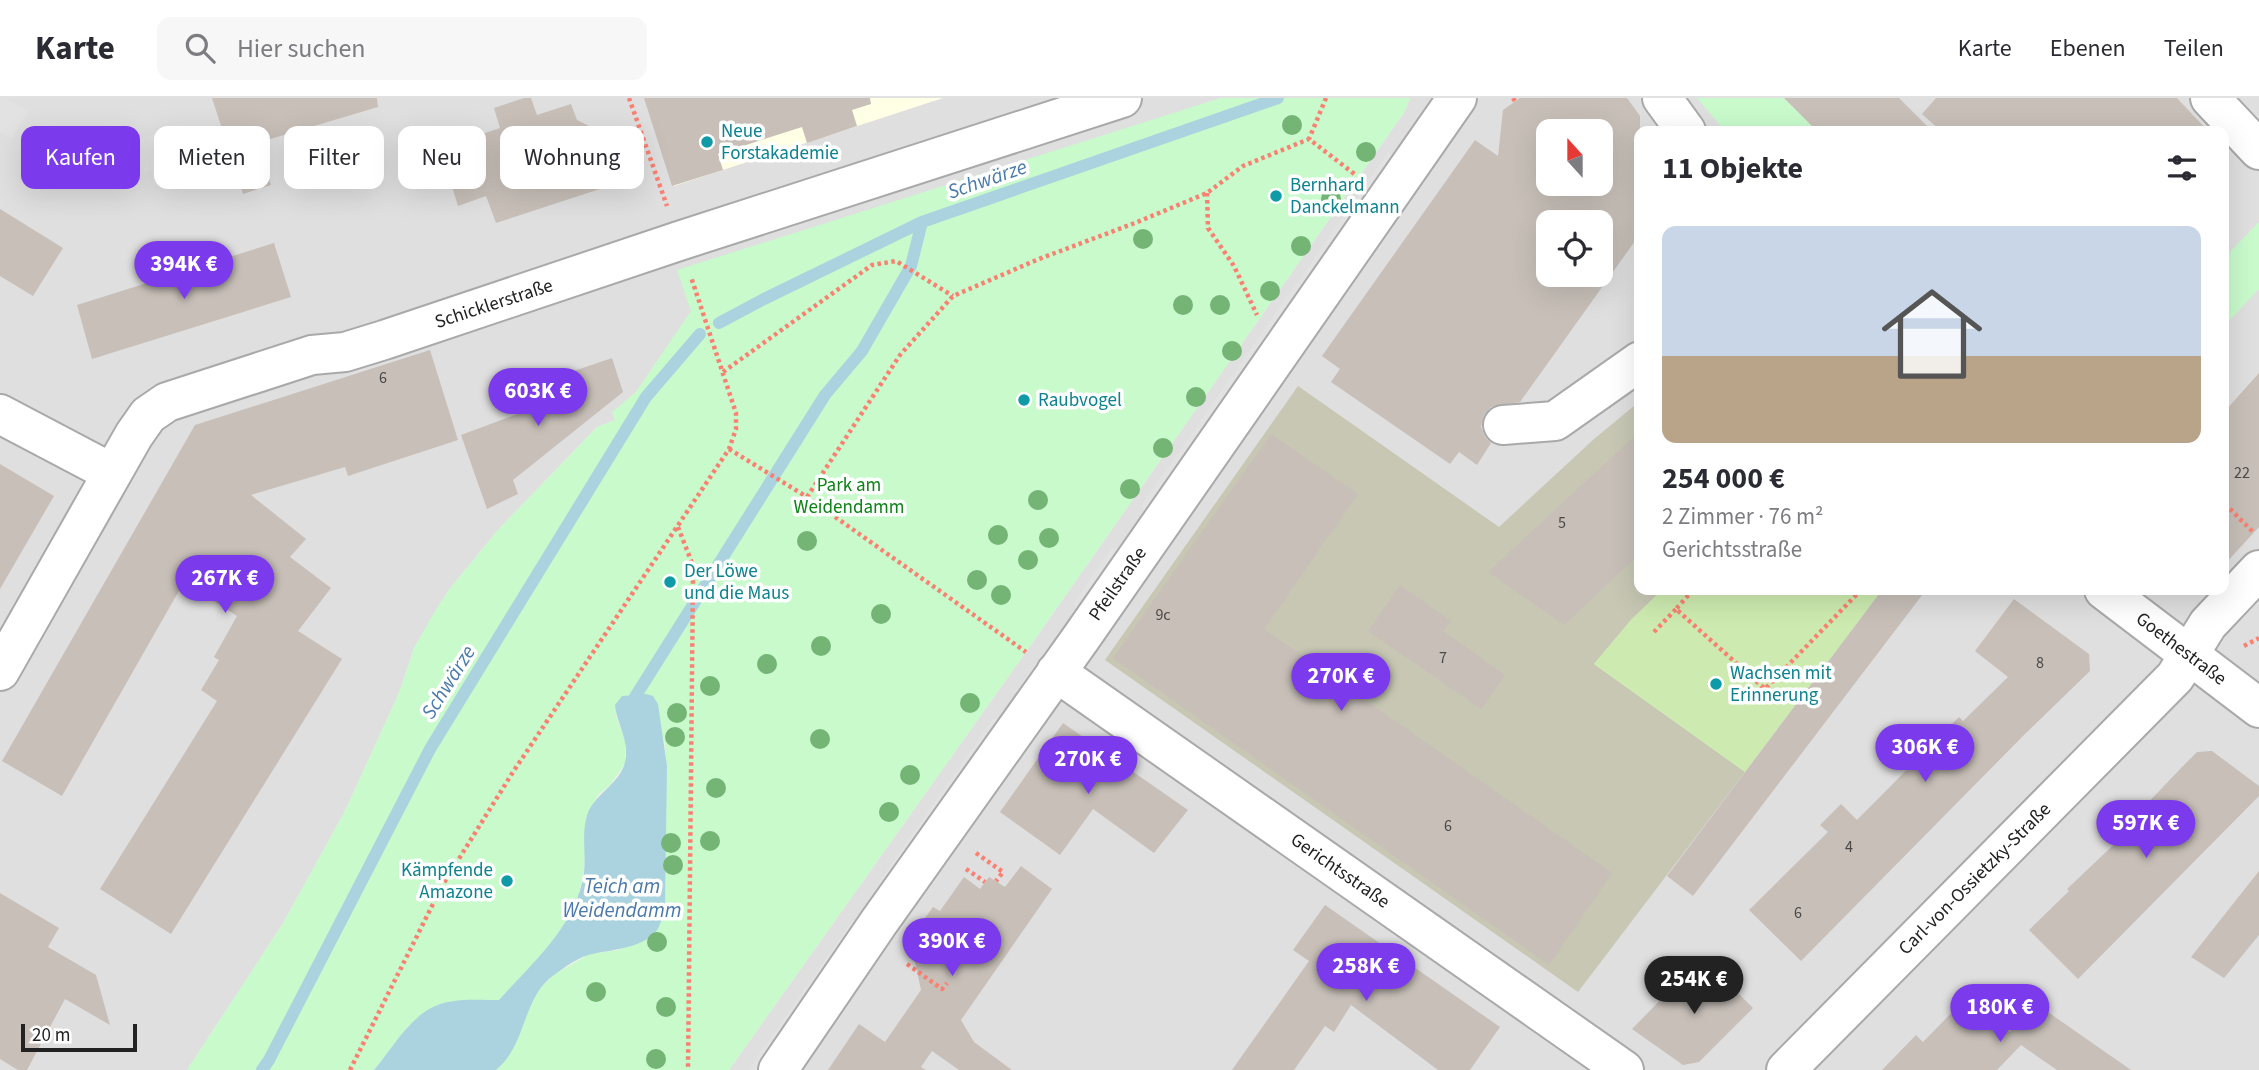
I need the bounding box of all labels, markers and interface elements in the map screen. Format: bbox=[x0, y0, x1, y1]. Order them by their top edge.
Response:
search box bbox=[157, 17, 647, 80]
text: Karte bbox=[35, 25, 115, 72]
icon: search bbox=[181, 29, 219, 67]
text: Hier suchen bbox=[237, 30, 366, 67]
text: Karte bbox=[1958, 31, 2012, 66]
text: Ebenen bbox=[2050, 31, 2126, 66]
text: Teilen bbox=[2164, 31, 2224, 66]
place label: Neue Forstakademie bbox=[721, 118, 839, 167]
north arrow bbox=[1536, 119, 1614, 196]
map controls bbox=[1536, 119, 1613, 287]
chip: Kaufen bbox=[21, 126, 140, 189]
chip: Mieten bbox=[154, 126, 270, 189]
chip: Filter bbox=[284, 126, 384, 189]
chip: Neu bbox=[398, 126, 486, 189]
chip: Wohnung bbox=[500, 126, 644, 189]
marker: Neue Forstakademie bbox=[699, 134, 715, 150]
text: 11 Objekte bbox=[1662, 147, 1803, 190]
icon: filters bbox=[2163, 149, 2201, 187]
water label: Schwärze bbox=[943, 151, 1031, 207]
place label: Bernhard Danckelmann bbox=[1290, 172, 1400, 221]
marker: Bernhard Danckelmann bbox=[1268, 188, 1284, 204]
button: locate bbox=[1536, 210, 1613, 287]
pin: 394K € bbox=[127, 242, 241, 301]
text: 394K € bbox=[150, 247, 218, 280]
icon: home bbox=[1869, 271, 1995, 397]
street label: Schicklerstraße bbox=[431, 272, 557, 336]
house number: 6 bbox=[379, 367, 387, 389]
pin: 603K € bbox=[481, 368, 595, 428]
text: 603K € bbox=[504, 374, 572, 407]
place label: Raubvogel bbox=[1038, 387, 1122, 414]
marker: Raubvogel bbox=[1016, 392, 1032, 408]
text: 254 000 € bbox=[1662, 457, 1785, 500]
house number: 22 bbox=[2234, 462, 2250, 484]
park label: Park am Weidendamm bbox=[793, 472, 905, 521]
text: 2 Zimmer · 76 m² bbox=[1662, 500, 1824, 533]
house number: 5 bbox=[1558, 512, 1566, 534]
text: Gerichtsstraße bbox=[1662, 533, 1802, 566]
street label: Pfeilstraße bbox=[1083, 541, 1153, 627]
pin: 267K € bbox=[168, 556, 282, 615]
place label: Der Löwe und die Maus bbox=[684, 558, 789, 607]
text: 267K € bbox=[191, 561, 259, 594]
marker: Der Löwe und die Maus bbox=[662, 574, 678, 590]
house number: 9c bbox=[1155, 604, 1171, 626]
street label: Goethestraße bbox=[2130, 606, 2232, 692]
water label: Schwärze bbox=[413, 639, 483, 725]
house number: 7 bbox=[1439, 647, 1447, 669]
house number: 8 bbox=[2036, 652, 2044, 674]
pin: 270K € bbox=[1284, 654, 1398, 713]
text: 270K € bbox=[1307, 659, 1375, 692]
place label: Wachsen mit Erinnerung bbox=[1730, 660, 1832, 709]
marker: Wachsen mit Erinnerung bbox=[1708, 676, 1724, 692]
pin: 306K € bbox=[1868, 724, 1982, 784]
text: 306K € bbox=[1891, 730, 1959, 763]
pin: 270K € bbox=[1031, 736, 1145, 796]
text: 270K € bbox=[1054, 742, 1122, 775]
street label: Carl-von-Ossietzky-Straße bbox=[1893, 797, 2057, 961]
pin: 597K € bbox=[2089, 800, 2203, 860]
text: 597K € bbox=[2112, 806, 2180, 839]
house number: 6 bbox=[1444, 815, 1452, 837]
street label: Gerichtsstraße bbox=[1285, 827, 1395, 915]
house number: 4 bbox=[1845, 836, 1853, 858]
place label: Kämpfende Amazone bbox=[401, 857, 493, 906]
water label: Teich am Weidendamm bbox=[562, 871, 682, 925]
marker: Kämpfende Amazone bbox=[499, 873, 515, 889]
house number: 6 bbox=[1794, 902, 1802, 924]
pin: 390K € bbox=[895, 918, 1009, 978]
text: 390K € bbox=[918, 924, 986, 957]
pin: 258K € bbox=[1309, 944, 1423, 1003]
text: 258K € bbox=[1332, 949, 1400, 982]
pin: 254K € bbox=[1637, 956, 1751, 1016]
text: 254K € bbox=[1660, 962, 1728, 995]
pin: 180K € bbox=[1943, 984, 2057, 1044]
text: 180K € bbox=[1966, 990, 2034, 1023]
scale bar bbox=[21, 1021, 136, 1053]
text: 20 m bbox=[32, 1022, 70, 1049]

